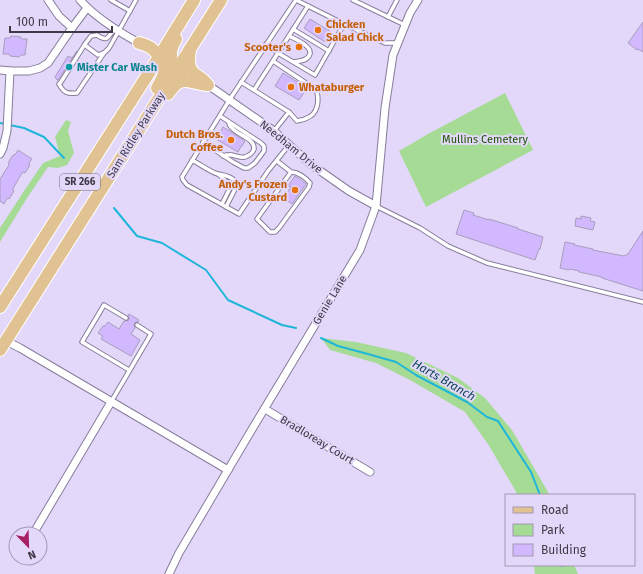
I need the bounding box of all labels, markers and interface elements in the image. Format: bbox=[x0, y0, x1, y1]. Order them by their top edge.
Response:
scale bar bbox=[10, 8, 112, 34]
text: 100 m bbox=[16, 15, 48, 29]
place label: Chicken Salad Chick bbox=[326, 18, 385, 44]
marker: Chicken Salad Chick bbox=[313, 25, 323, 35]
place label: Scooter's bbox=[244, 41, 292, 54]
marker: Scooter's bbox=[294, 42, 304, 52]
place label: Mister Car Wash bbox=[77, 61, 157, 74]
marker: Mister Car Wash bbox=[64, 62, 74, 72]
place label: Whataburger bbox=[299, 81, 365, 94]
marker: Whataburger bbox=[286, 82, 296, 92]
street label: Sam Ridley Parkway bbox=[104, 89, 168, 180]
street label: Needham Drive bbox=[257, 118, 325, 176]
place label: Dutch Bros. Coffee bbox=[166, 128, 223, 154]
park label: Mullins Cemetery bbox=[442, 133, 528, 146]
marker: Dutch Bros. Coffee bbox=[226, 135, 236, 145]
road number: SR 266 bbox=[60, 174, 100, 190]
place label: Andy's Frozen Custard bbox=[218, 178, 287, 204]
marker: Andy's Frozen Custard bbox=[290, 185, 300, 195]
street label: Genie Lane bbox=[310, 273, 350, 327]
water label: Harts Branch bbox=[410, 356, 478, 404]
street label: Bradloreay Court bbox=[278, 413, 356, 467]
legend bbox=[505, 494, 635, 566]
text: Road bbox=[541, 503, 569, 517]
text: Park bbox=[541, 523, 565, 537]
north arrow bbox=[8, 526, 48, 566]
text: Building bbox=[541, 543, 587, 557]
text: N bbox=[26, 547, 38, 562]

